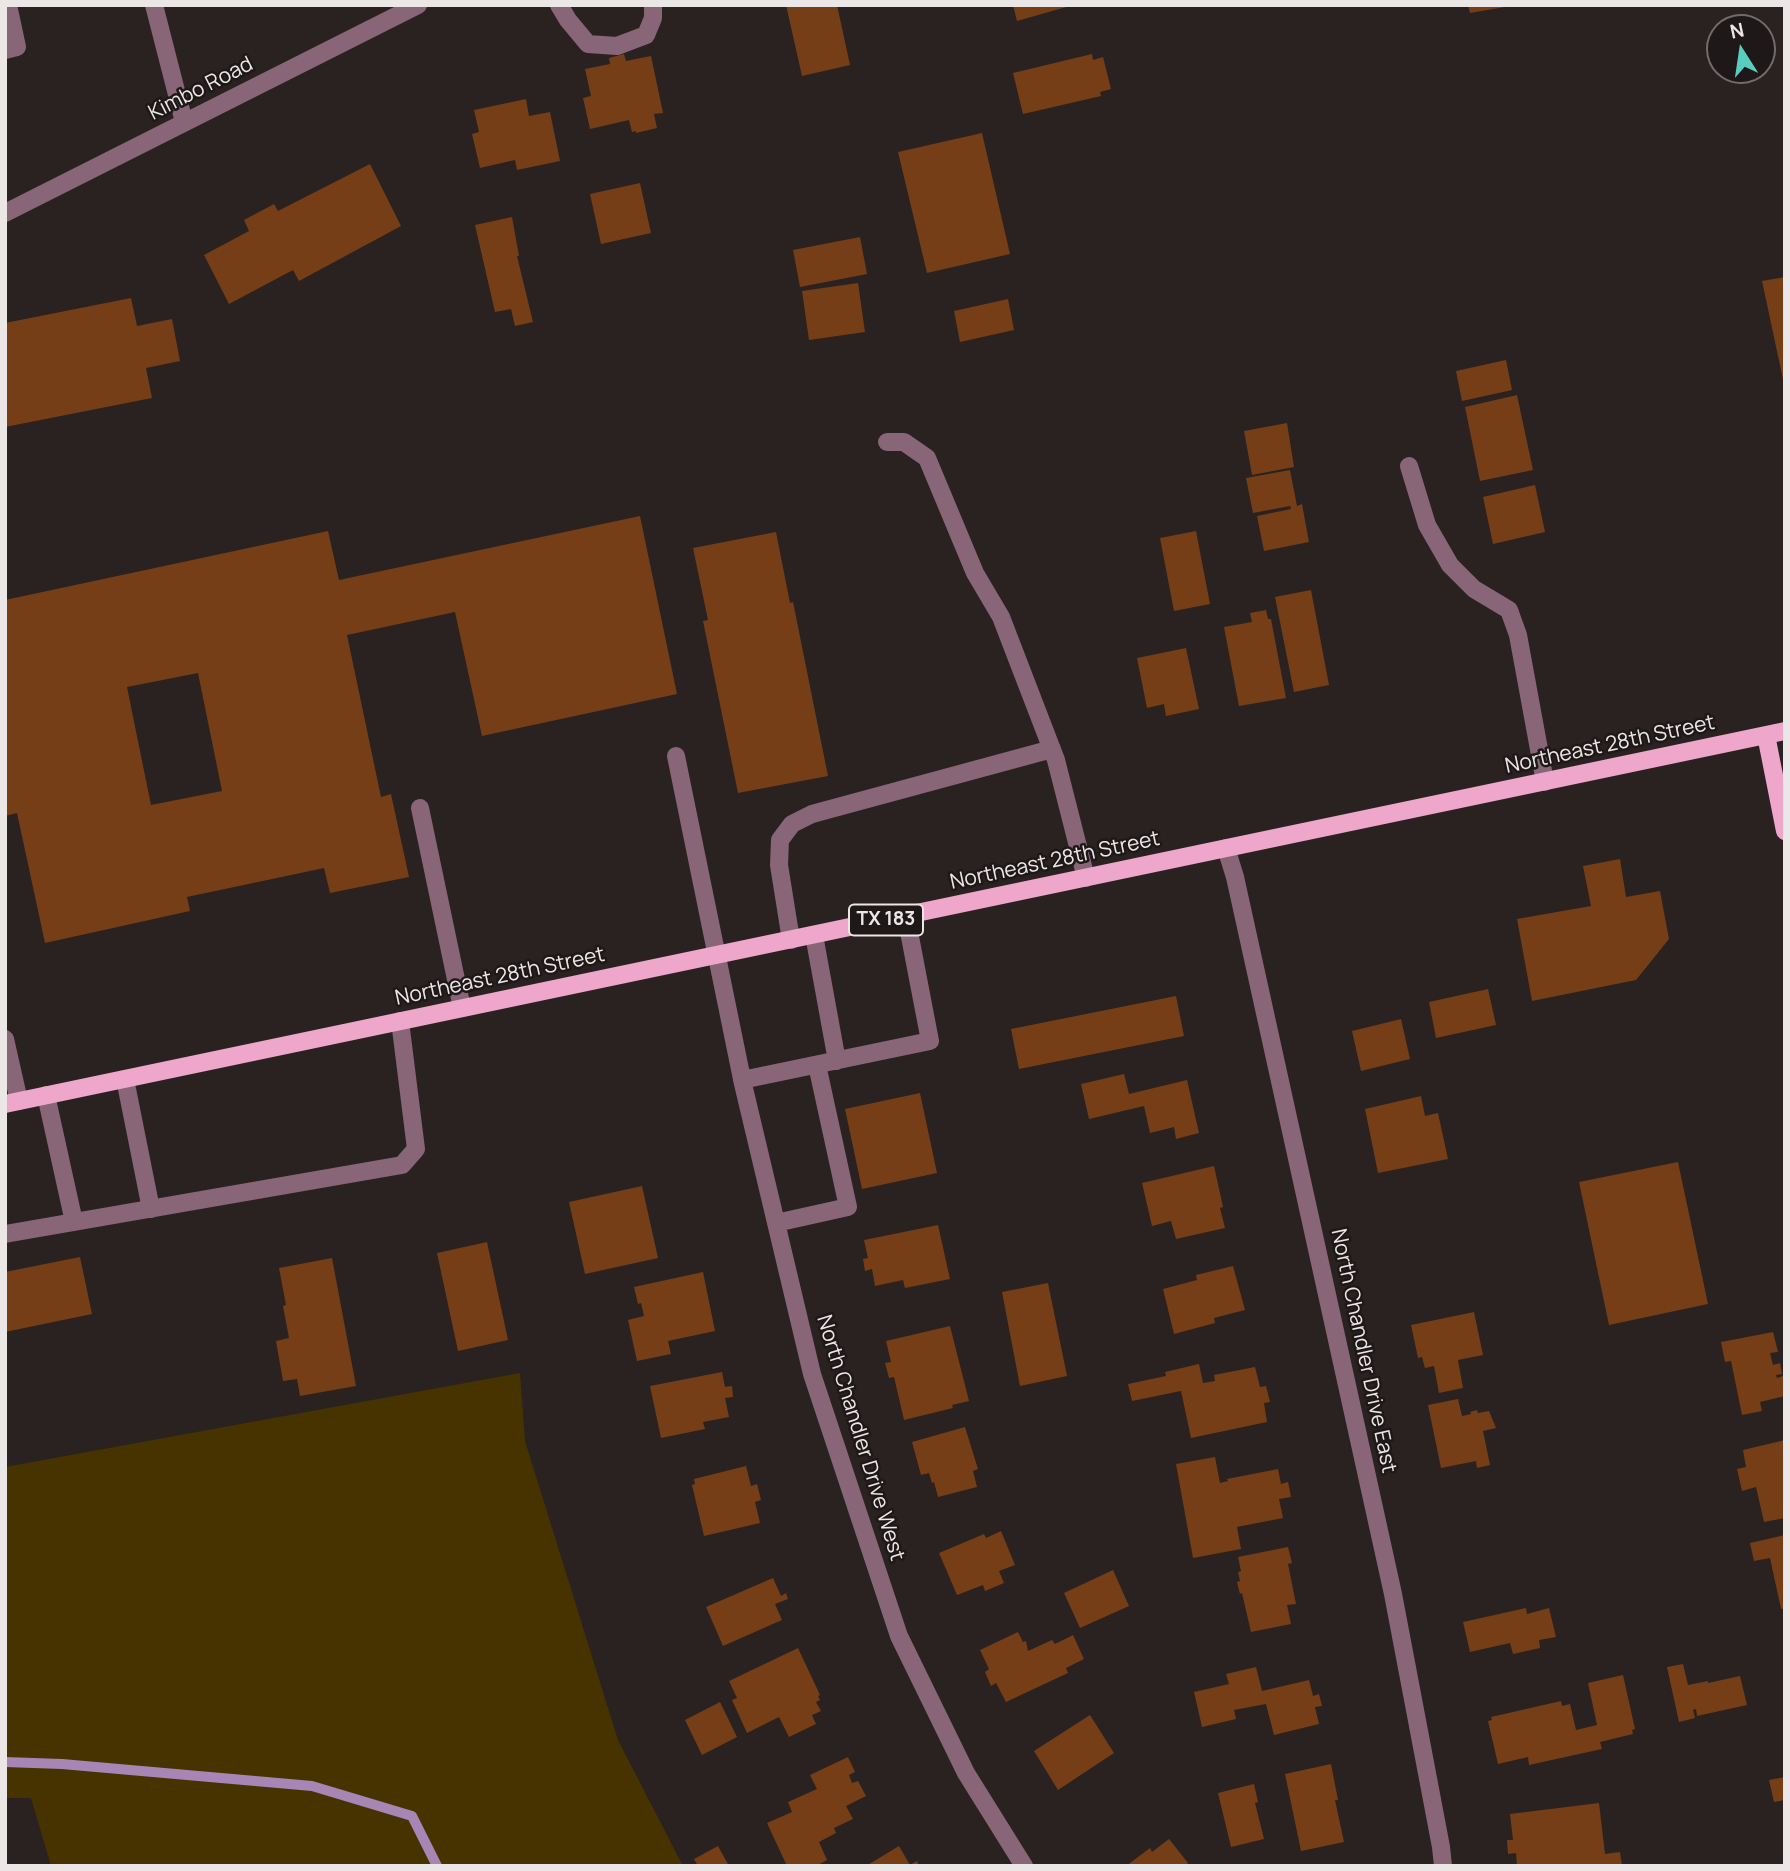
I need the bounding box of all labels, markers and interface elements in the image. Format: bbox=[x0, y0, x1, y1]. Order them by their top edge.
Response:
north arrow bbox=[1706, 14, 1776, 84]
text: N bbox=[1728, 16, 1746, 45]
street label: Kimbo Road bbox=[144, 52, 258, 126]
street label: Northeast 28th Street bbox=[1503, 710, 1717, 780]
street label: Northeast 28th Street bbox=[948, 826, 1162, 896]
road number: TX 183 bbox=[849, 904, 923, 936]
street label: Northeast 28th Street bbox=[393, 942, 607, 1012]
street label: North Chandler Drive East bbox=[1325, 1227, 1401, 1475]
street label: North Chandler Drive West bbox=[811, 1312, 909, 1564]

